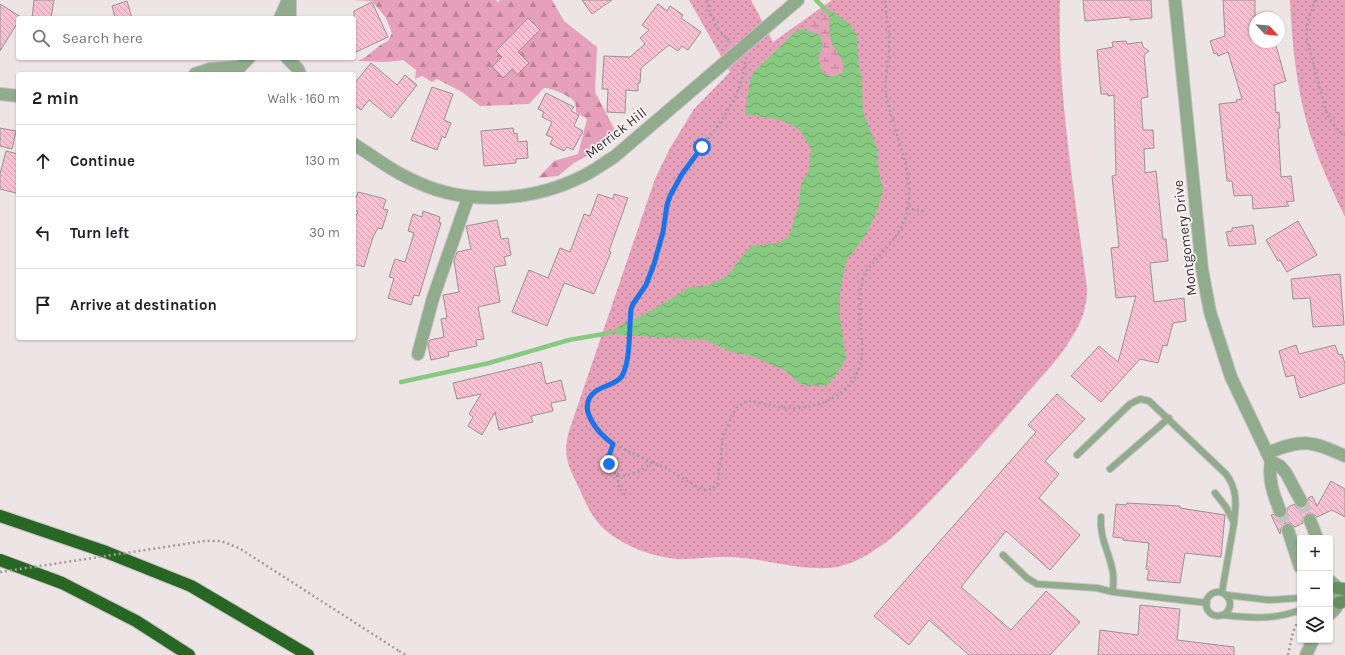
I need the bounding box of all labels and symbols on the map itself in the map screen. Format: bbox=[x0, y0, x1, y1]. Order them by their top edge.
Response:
north arrow bbox=[1249, 12, 1285, 48]
street label: Merrick Hill bbox=[582, 104, 650, 162]
route start bbox=[693, 138, 711, 156]
street label: Montgomery Drive bbox=[1169, 179, 1201, 297]
route end bbox=[600, 455, 618, 473]

